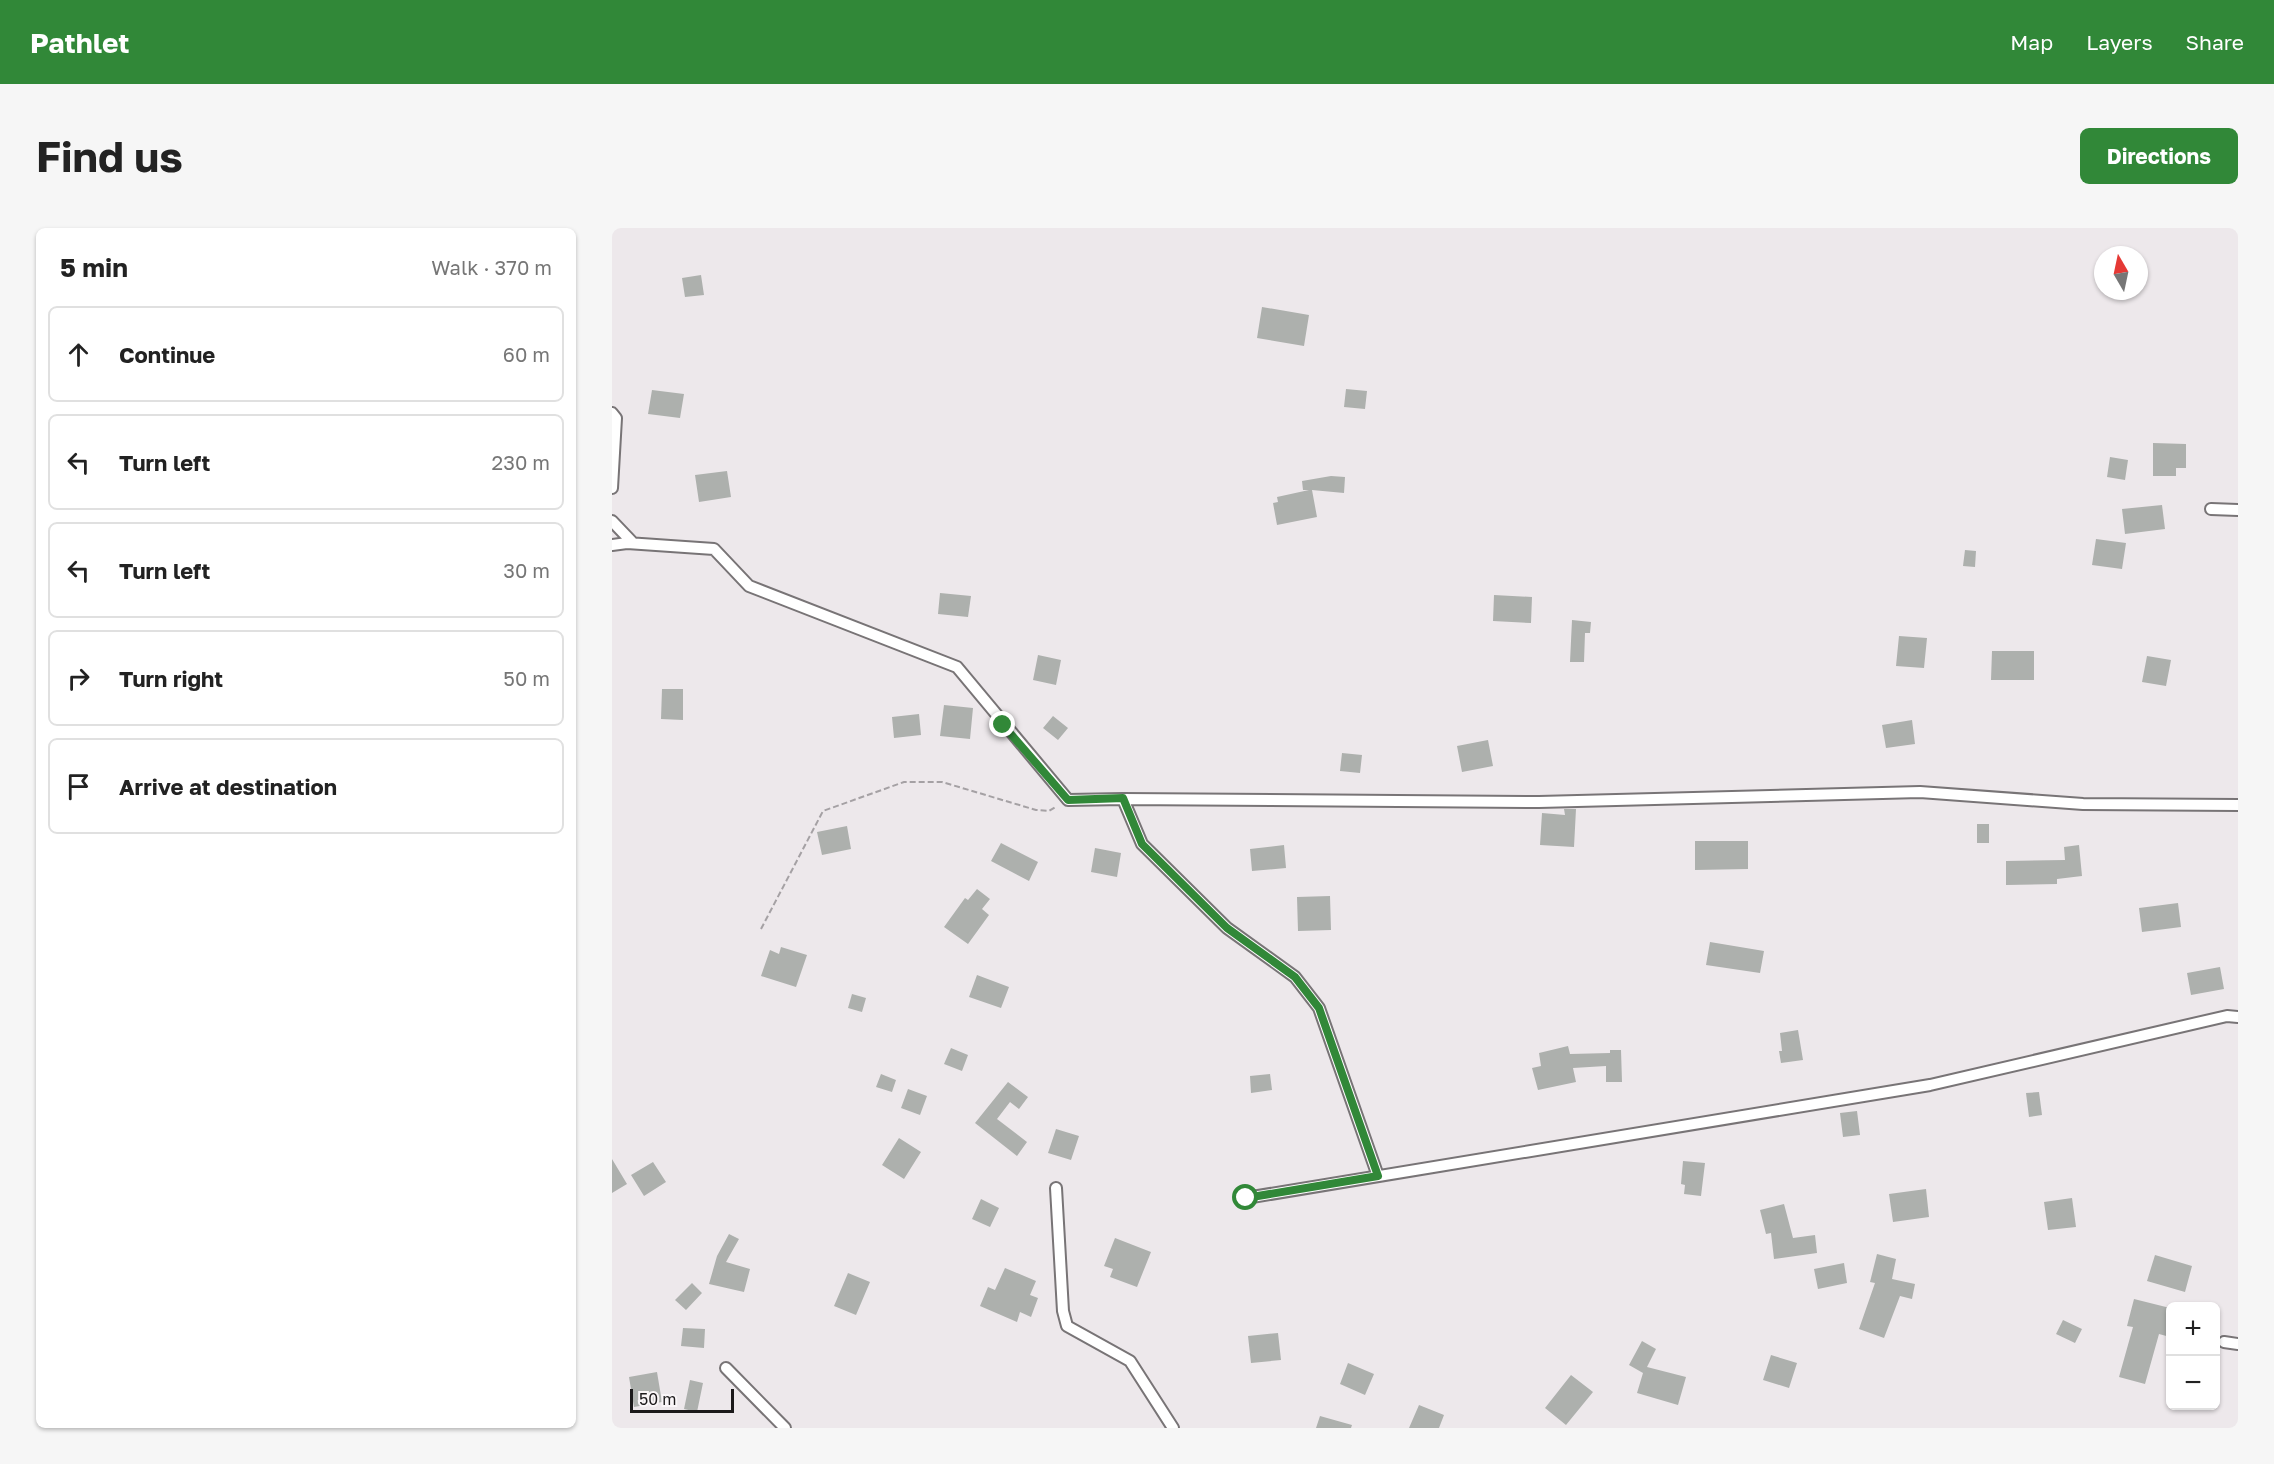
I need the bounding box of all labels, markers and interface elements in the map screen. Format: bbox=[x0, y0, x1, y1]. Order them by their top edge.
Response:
text: Pathlet bbox=[30, 26, 130, 59]
text: Map bbox=[2010, 29, 2053, 55]
text: Layers bbox=[2086, 29, 2153, 55]
text: Share bbox=[2186, 29, 2244, 55]
button: Directions bbox=[2080, 128, 2238, 184]
text: Find us bbox=[36, 131, 183, 181]
north arrow bbox=[2094, 246, 2148, 300]
text: 5 min bbox=[60, 252, 128, 283]
text: Walk · 370 m bbox=[431, 255, 552, 279]
icon: ahead bbox=[62, 338, 95, 371]
text: Continue bbox=[119, 341, 215, 368]
text: 60 m bbox=[503, 342, 550, 366]
icon: left bbox=[62, 446, 95, 479]
text: Turn left bbox=[119, 449, 210, 476]
text: 230 m bbox=[492, 450, 550, 474]
icon: left bbox=[62, 554, 95, 587]
text: Turn left bbox=[119, 557, 210, 584]
text: 30 m bbox=[503, 558, 550, 582]
icon: right bbox=[62, 662, 95, 695]
text: Turn right bbox=[119, 665, 223, 692]
text: 50 m bbox=[503, 666, 550, 690]
route end bbox=[989, 711, 1015, 737]
icon: arrive bbox=[62, 770, 95, 803]
text: Arrive at destination bbox=[119, 773, 337, 800]
route start bbox=[1232, 1184, 1258, 1210]
map controls bbox=[2166, 1302, 2220, 1410]
button: + bbox=[2166, 1302, 2220, 1356]
button: − bbox=[2166, 1356, 2220, 1410]
scale bar bbox=[630, 1386, 734, 1414]
text: 50 m bbox=[639, 1389, 676, 1409]

